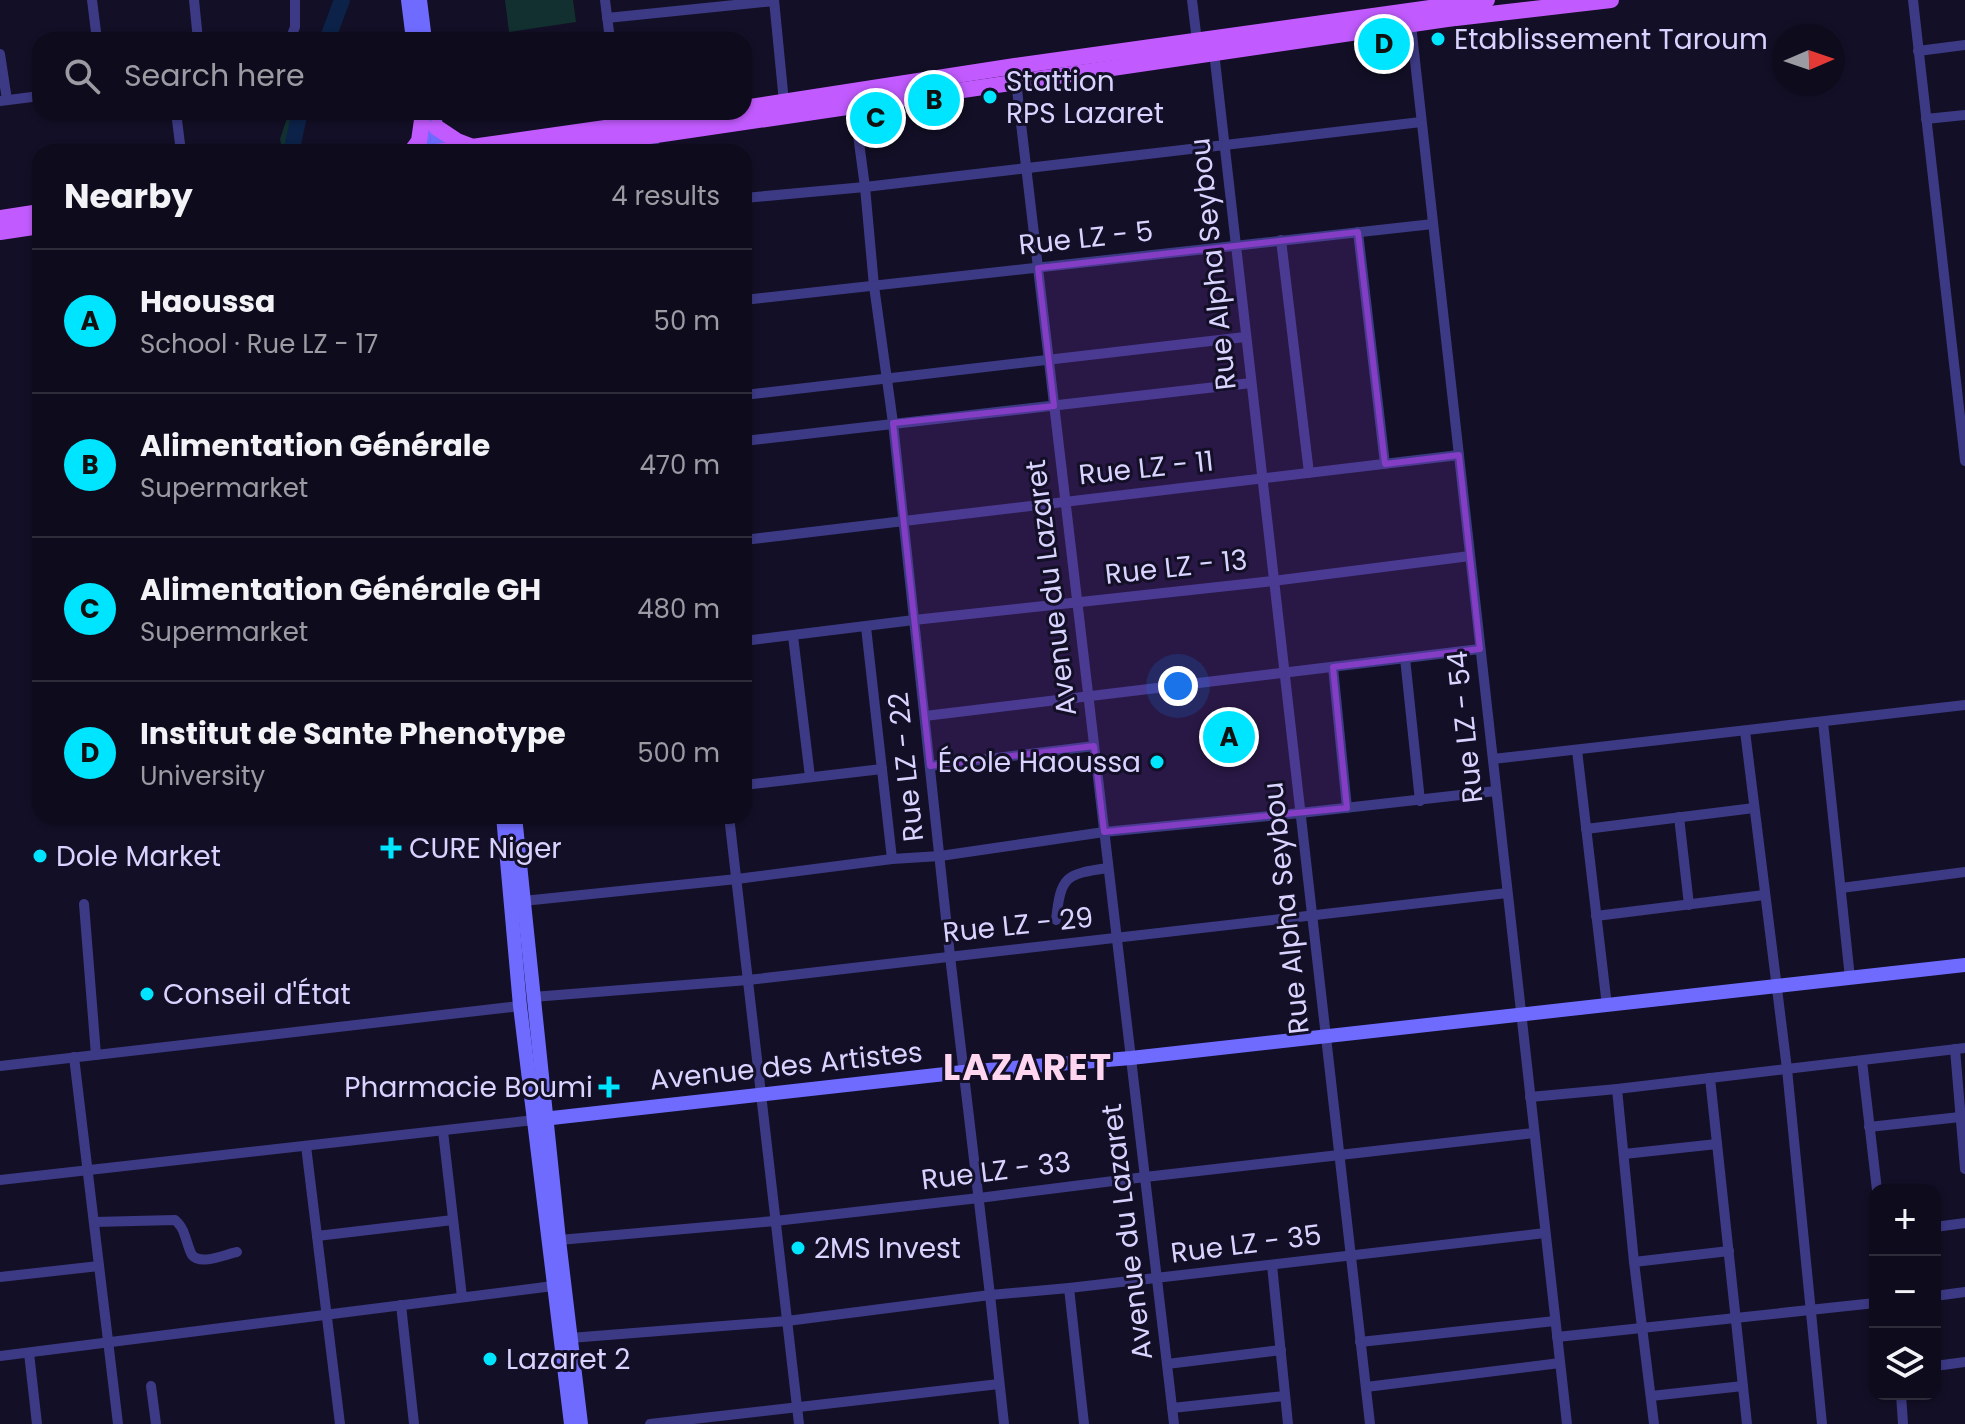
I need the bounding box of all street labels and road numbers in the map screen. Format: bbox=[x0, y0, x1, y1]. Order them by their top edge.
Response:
street label: Rue Alpha Seybou bbox=[1180, 136, 1246, 392]
street label: Rue LZ - 5 bbox=[1017, 212, 1155, 264]
street label: Rue LZ - 11 bbox=[1077, 442, 1215, 494]
street label: Avenue du Lazaret bbox=[1016, 458, 1086, 718]
street label: Rue LZ - 13 bbox=[1103, 540, 1249, 594]
street label: Rue LZ - 54 bbox=[1438, 649, 1492, 805]
street label: Rue LZ - 22 bbox=[879, 691, 933, 843]
street label: Rue Alpha Seybou bbox=[1253, 780, 1319, 1036]
street label: Rue LZ - 29 bbox=[941, 898, 1095, 952]
street label: Avenue des Artistes bbox=[648, 1032, 924, 1100]
street label: Avenue du Lazaret bbox=[1092, 1102, 1162, 1362]
street label: Rue LZ - 33 bbox=[919, 1142, 1073, 1200]
street label: Rue LZ - 35 bbox=[1168, 1215, 1324, 1273]

